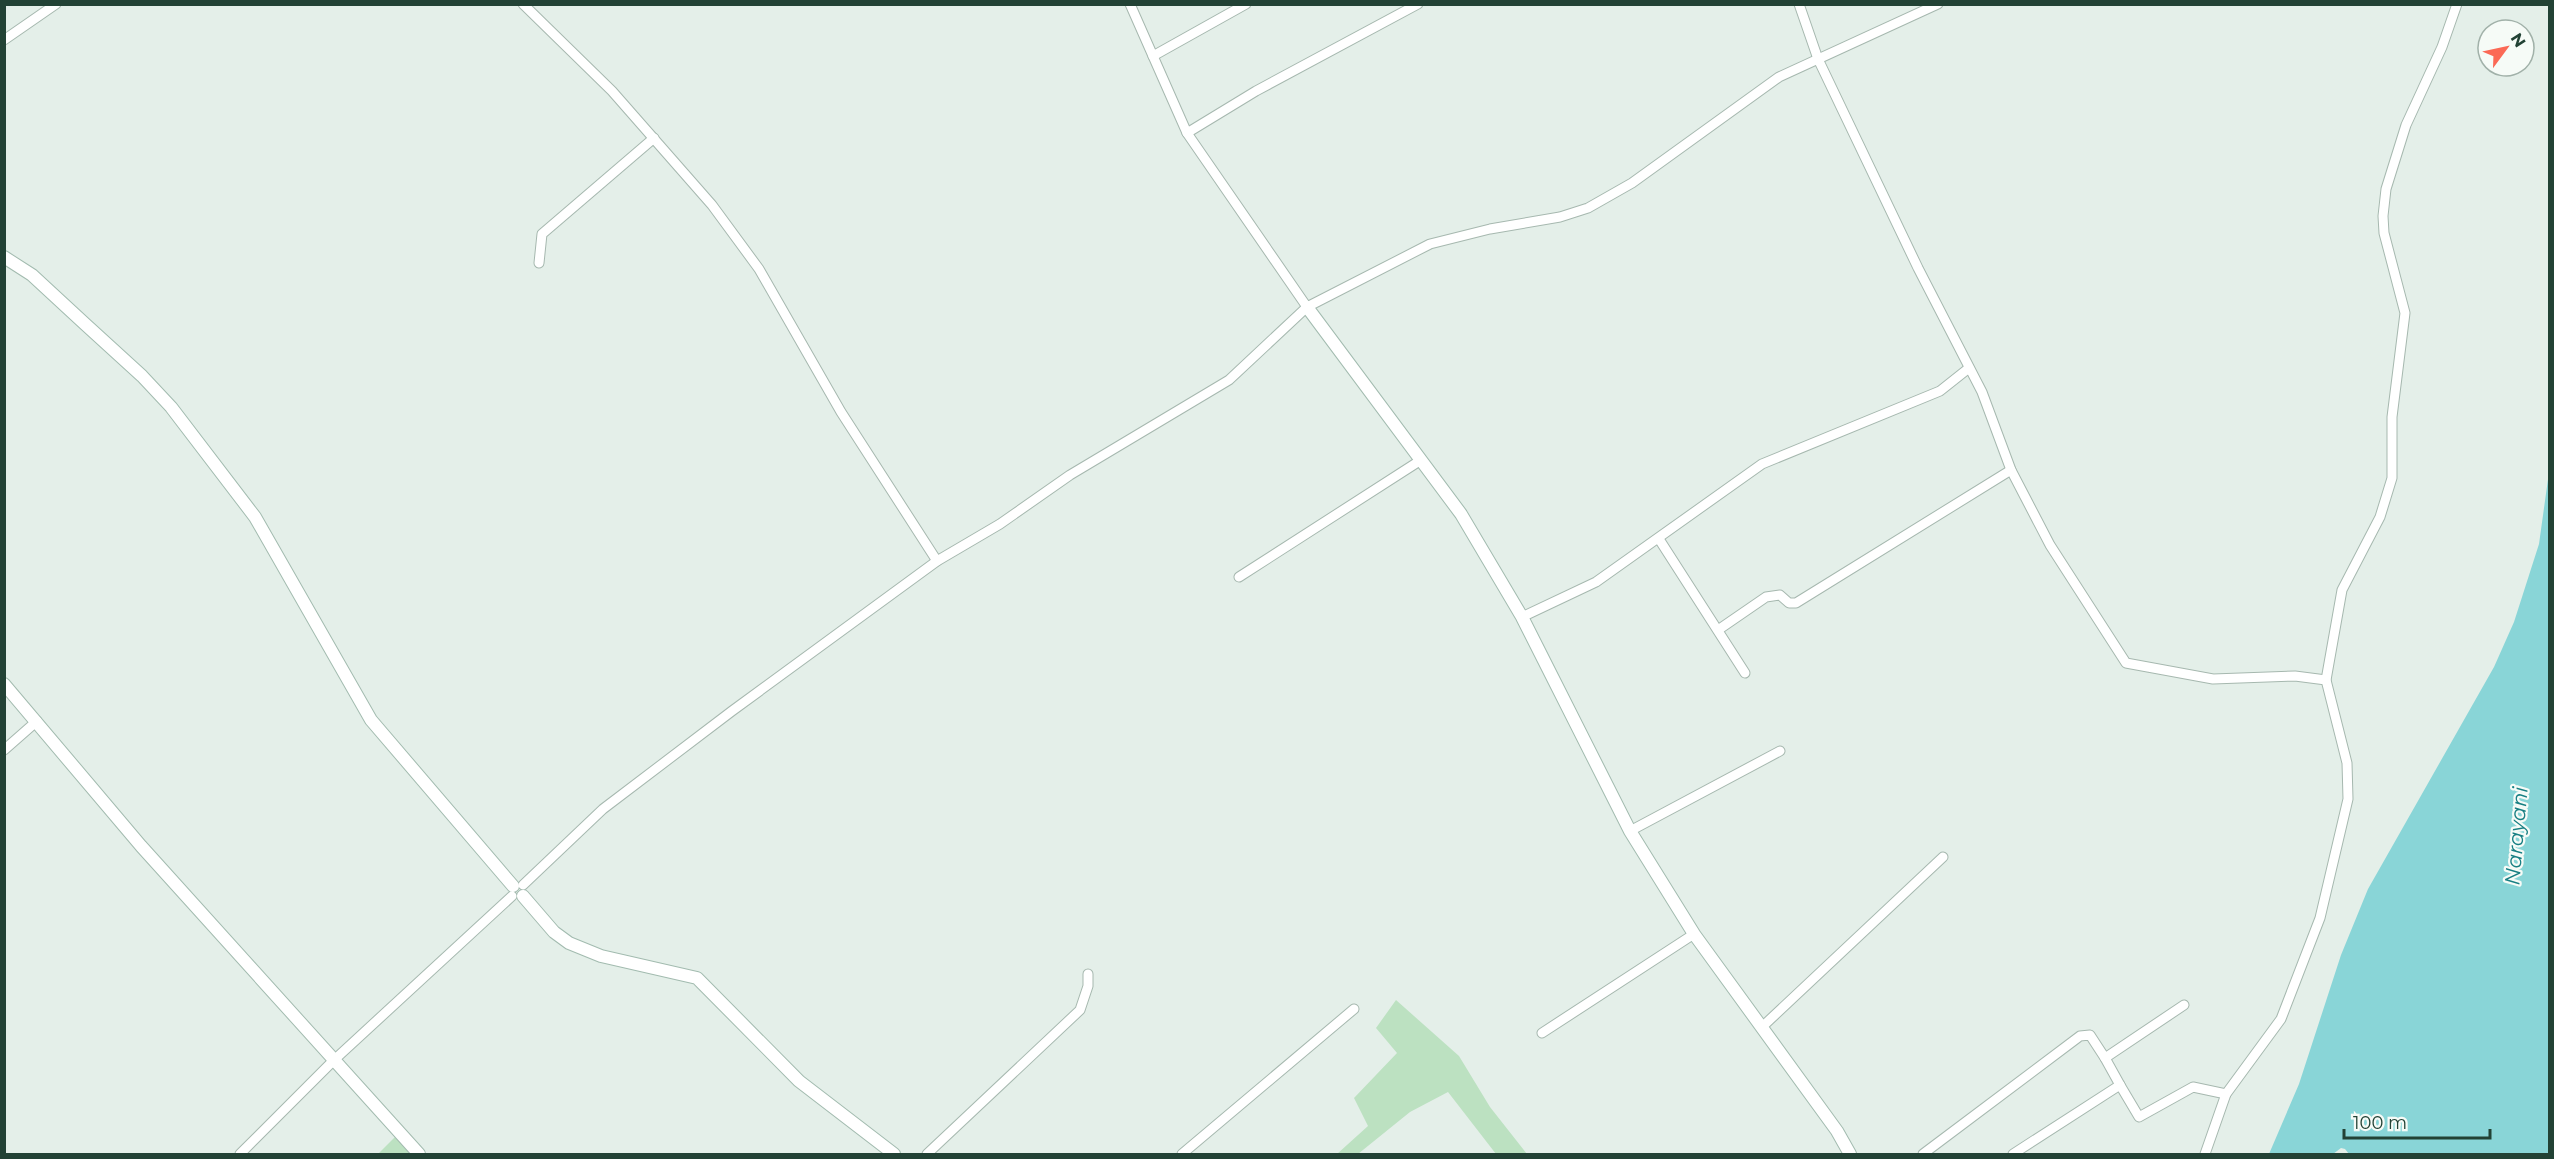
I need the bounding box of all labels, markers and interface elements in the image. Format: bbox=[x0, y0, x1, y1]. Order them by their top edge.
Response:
north arrow bbox=[2476, 18, 2536, 78]
text: N bbox=[2507, 30, 2530, 51]
water label: Narayani bbox=[2499, 785, 2533, 886]
scale bar bbox=[2344, 1102, 2490, 1140]
text: 100 m bbox=[2353, 1112, 2407, 1134]

